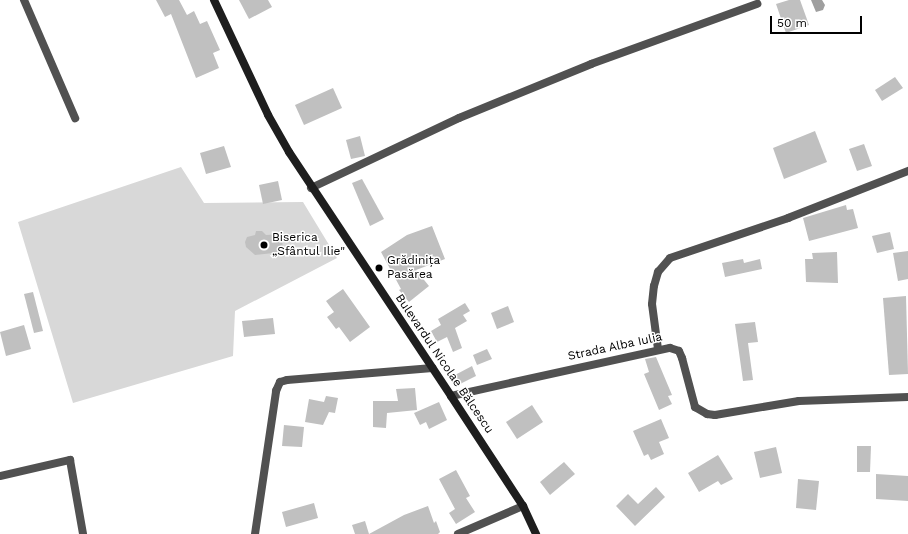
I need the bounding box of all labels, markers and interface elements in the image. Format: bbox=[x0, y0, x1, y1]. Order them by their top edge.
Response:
scale bar bbox=[772, 8, 864, 34]
text: 50 m bbox=[777, 16, 807, 30]
place label: Biserica „Sfântul Ilie" bbox=[272, 231, 346, 259]
marker: Biserica „Sfântul Ilie" bbox=[259, 240, 269, 250]
place label: Grădinița Pasărea bbox=[387, 254, 440, 282]
marker: Grădinița Pasărea bbox=[374, 263, 384, 273]
street label: Bulevardul Nicolae Bălcescu bbox=[392, 291, 496, 437]
street label: Strada Alba Iulia bbox=[566, 330, 664, 364]

